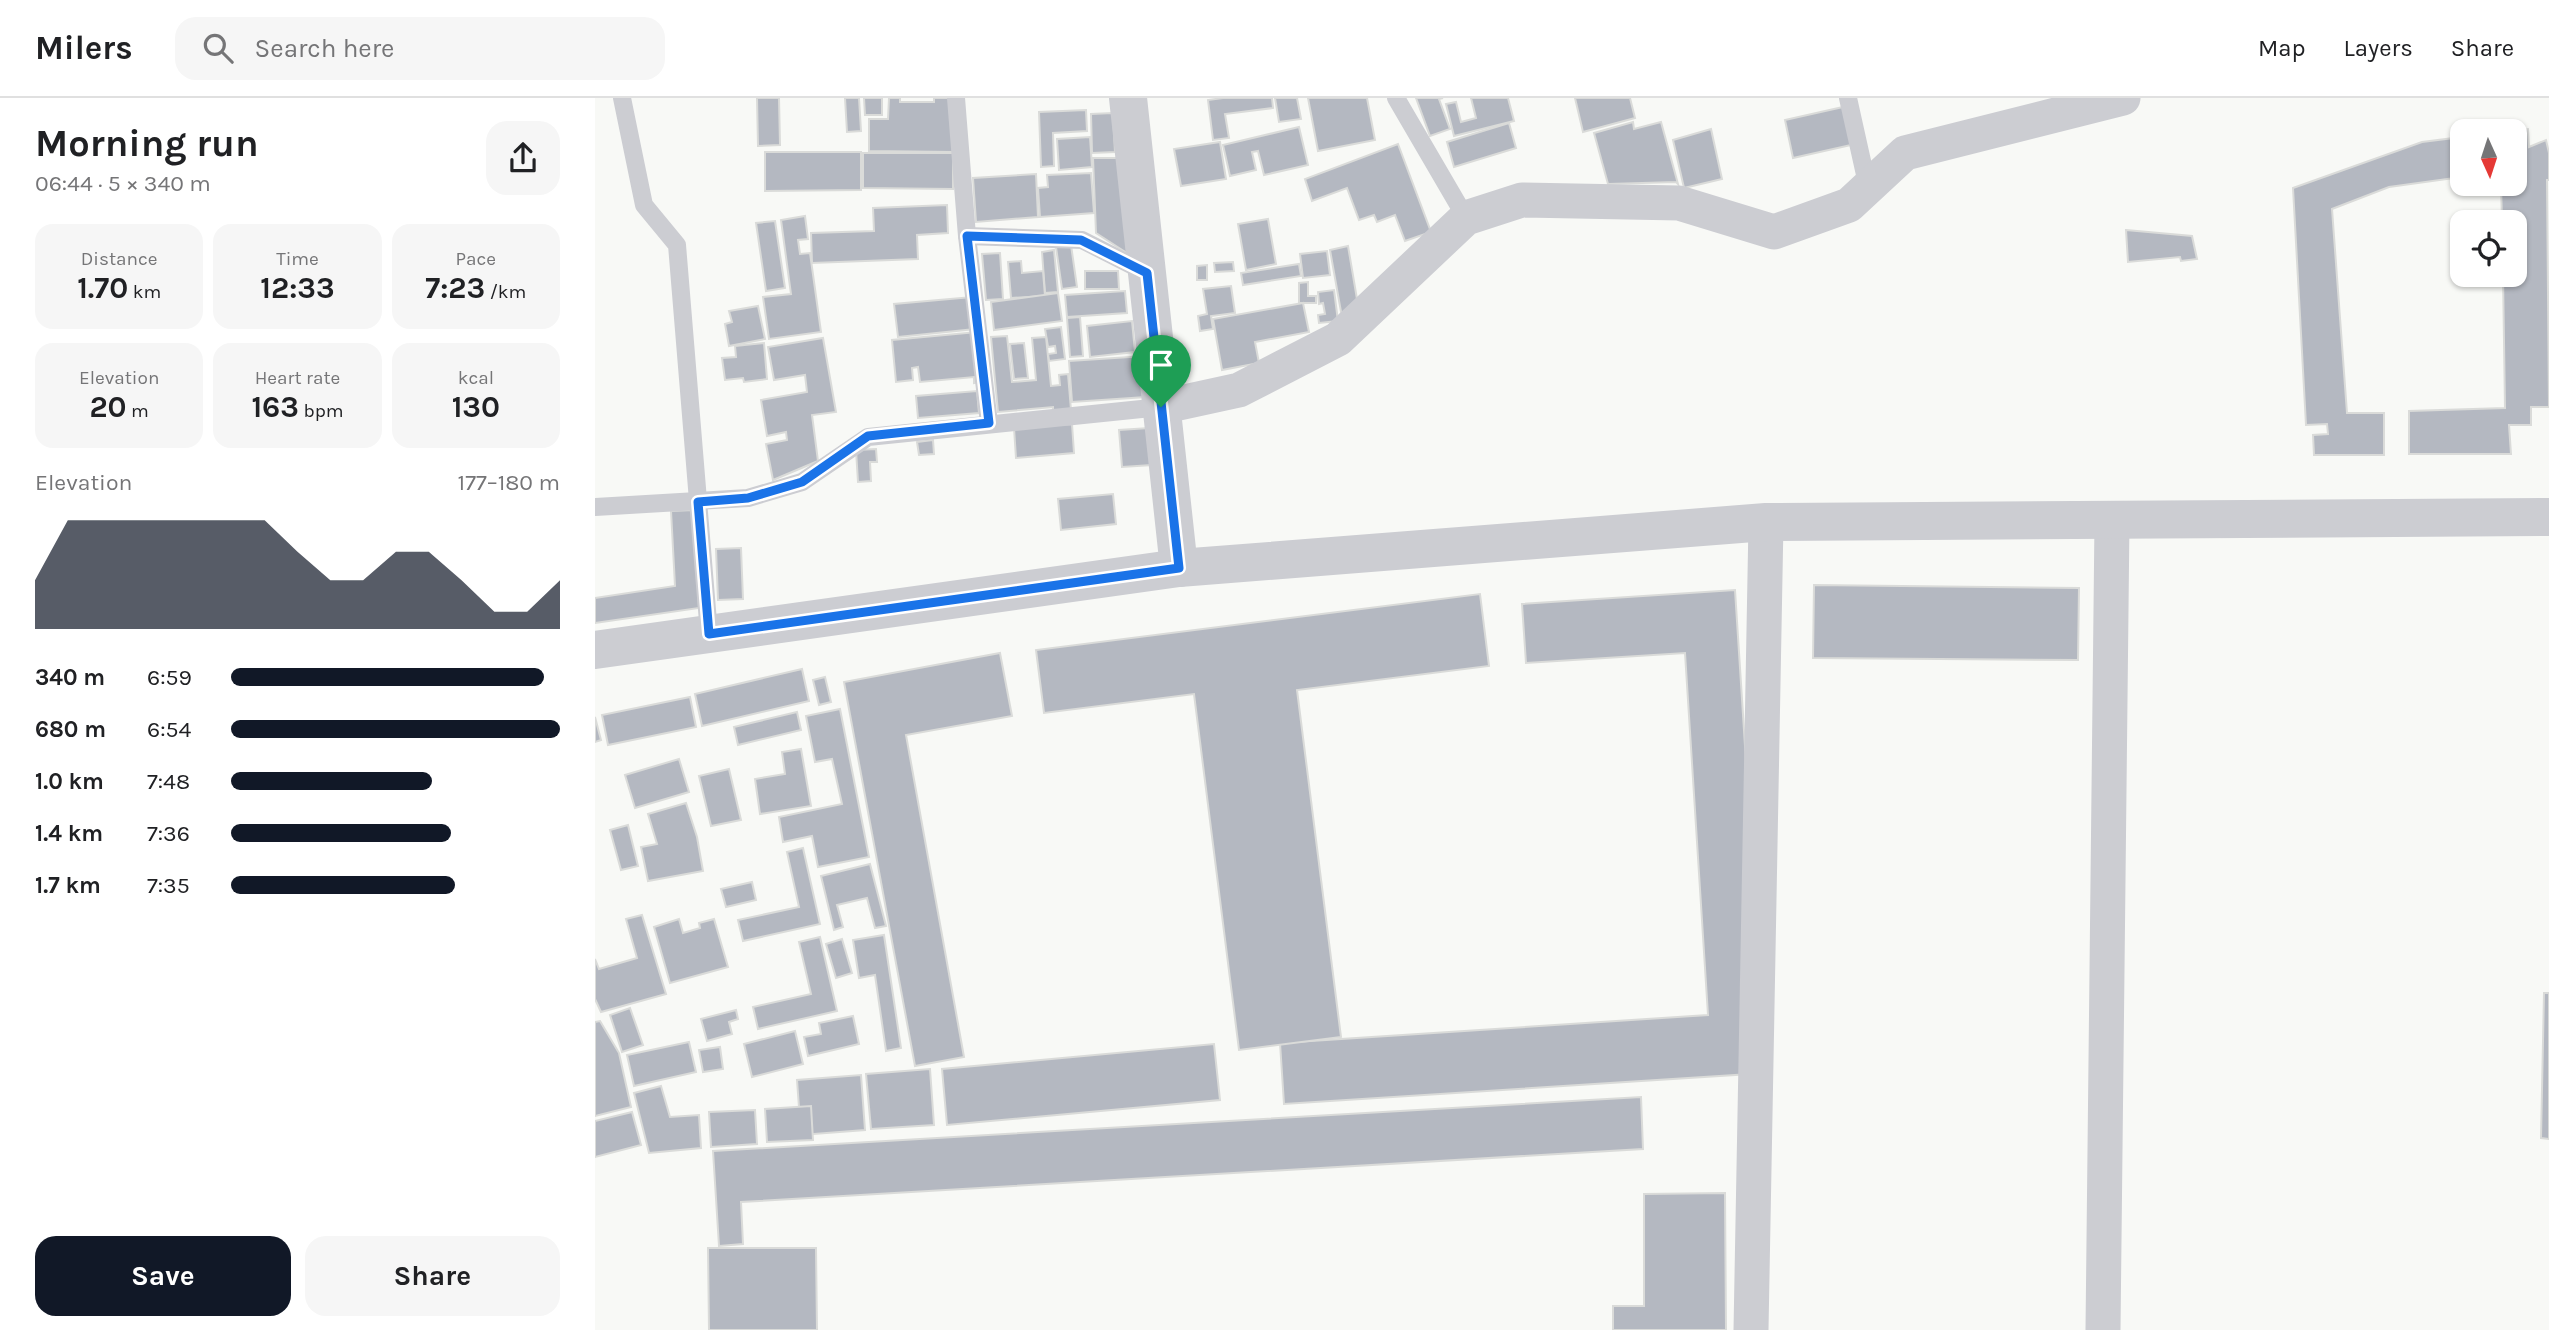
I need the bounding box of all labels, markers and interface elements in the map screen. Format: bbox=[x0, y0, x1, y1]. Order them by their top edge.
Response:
search box bbox=[175, 17, 665, 80]
text: Milers bbox=[35, 29, 133, 67]
icon: search bbox=[199, 29, 237, 67]
text: Search here bbox=[255, 33, 394, 64]
text: Map bbox=[2258, 34, 2306, 62]
text: Layers bbox=[2344, 34, 2413, 62]
text: Share bbox=[2451, 34, 2514, 62]
north arrow bbox=[2450, 119, 2527, 196]
map controls bbox=[2450, 119, 2527, 287]
text: Morning run bbox=[35, 121, 259, 166]
button: share bbox=[486, 121, 560, 195]
text: 06:44 · 5 × 340 m bbox=[35, 170, 211, 197]
button: locate bbox=[2450, 210, 2527, 287]
text: Distance bbox=[81, 248, 158, 270]
text: Time bbox=[276, 248, 319, 270]
text: Pace bbox=[456, 248, 496, 270]
text: 1.70 bbox=[77, 270, 128, 306]
text: 12:33 bbox=[260, 270, 335, 306]
text: 7:23 bbox=[425, 270, 485, 306]
text: km bbox=[128, 281, 161, 303]
text: /km bbox=[485, 281, 526, 303]
pin bbox=[1131, 335, 1191, 407]
icon: arrive bbox=[1142, 346, 1180, 384]
text: Elevation bbox=[79, 367, 159, 389]
text: Heart rate bbox=[255, 367, 340, 389]
text: kcal bbox=[458, 367, 494, 389]
text: 20 bbox=[89, 389, 127, 425]
text: 163 bbox=[251, 389, 299, 425]
text: 130 bbox=[452, 389, 500, 425]
text: m bbox=[127, 400, 149, 422]
text: bpm bbox=[299, 400, 344, 422]
text: Elevation bbox=[35, 469, 132, 496]
text: 177–180 m bbox=[458, 469, 560, 496]
text: 340 m bbox=[35, 664, 105, 691]
text: 6:59 bbox=[147, 664, 192, 691]
text: 680 m bbox=[35, 716, 106, 743]
text: 6:54 bbox=[147, 716, 191, 743]
text: 1.0 km bbox=[35, 768, 104, 795]
text: 7:48 bbox=[147, 768, 190, 795]
text: 1.4 km bbox=[35, 820, 103, 847]
text: 7:36 bbox=[147, 820, 190, 847]
text: 1.7 km bbox=[35, 872, 101, 899]
text: 7:35 bbox=[147, 872, 190, 899]
button: Save bbox=[35, 1236, 291, 1316]
button: Share bbox=[305, 1236, 560, 1316]

